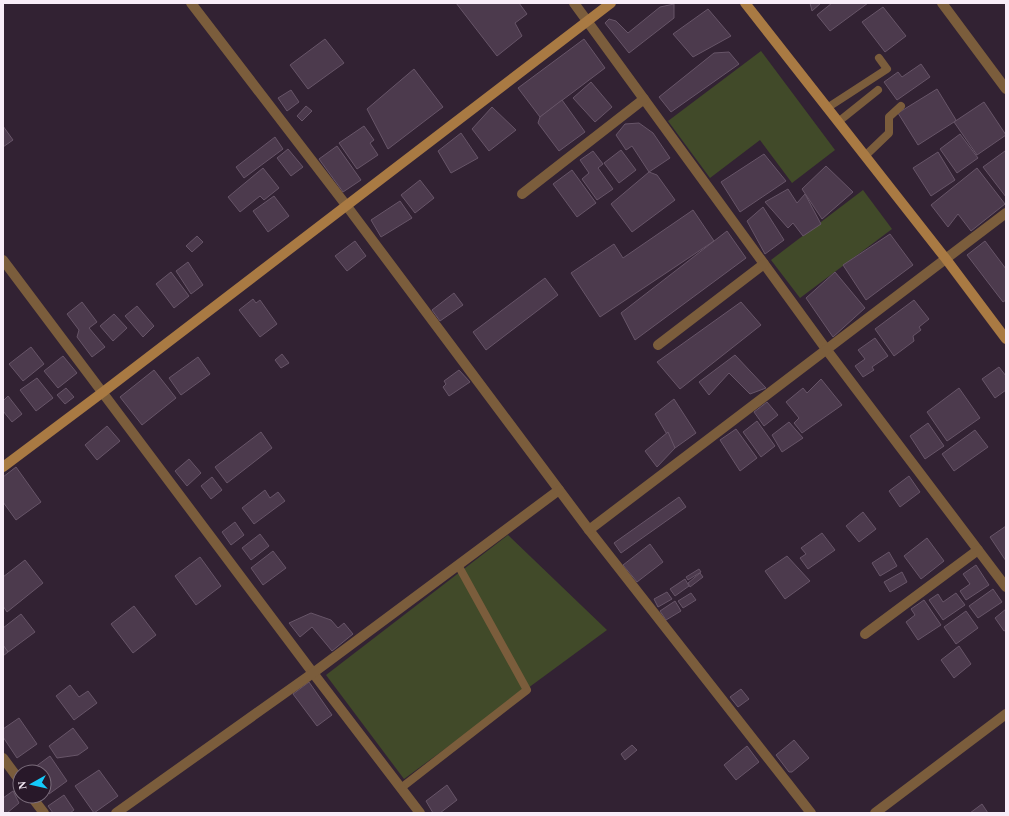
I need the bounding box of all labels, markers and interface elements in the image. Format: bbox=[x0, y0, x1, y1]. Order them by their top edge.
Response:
north arrow bbox=[12, 764, 52, 804]
text: N bbox=[16, 781, 29, 790]

